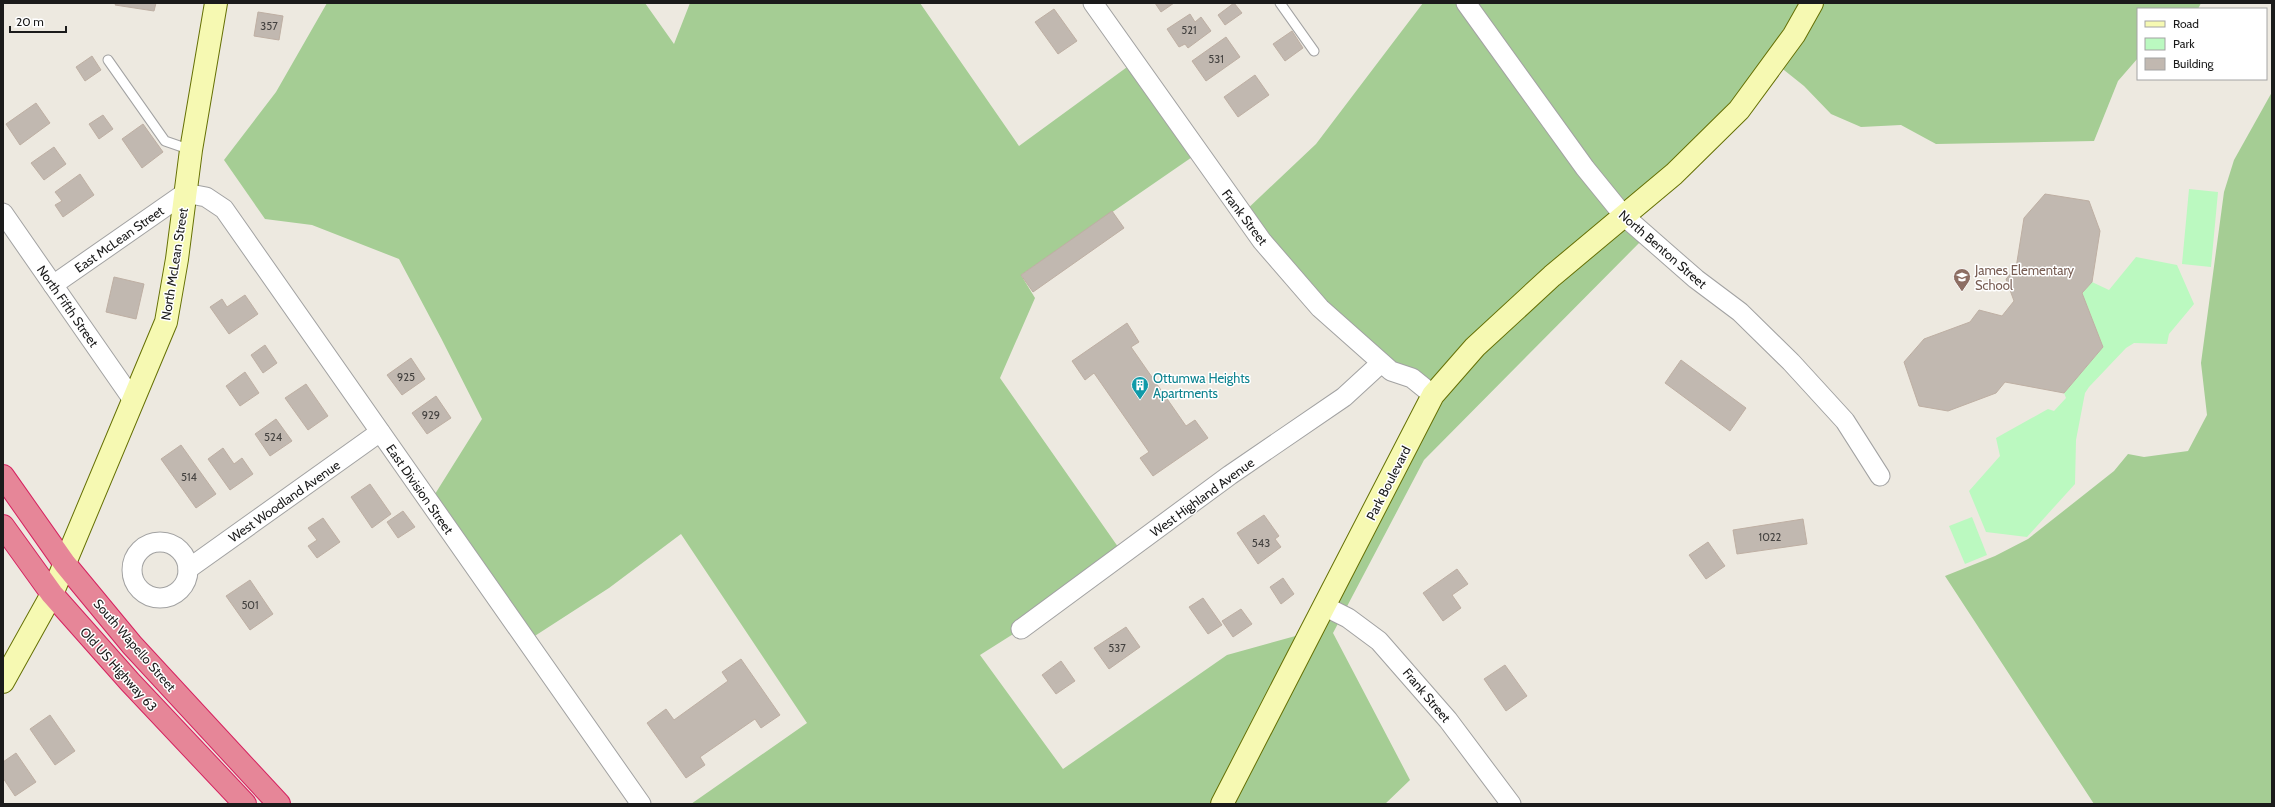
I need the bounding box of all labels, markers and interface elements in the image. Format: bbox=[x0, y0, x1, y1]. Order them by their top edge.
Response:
scale bar bbox=[10, 8, 66, 34]
legend bbox=[2137, 8, 2267, 80]
text: 20 m bbox=[16, 14, 44, 29]
text: Road bbox=[2173, 16, 2199, 31]
house number: 357 bbox=[260, 19, 278, 33]
house number: 521 bbox=[1181, 23, 1197, 37]
text: Park bbox=[2173, 36, 2195, 51]
house number: 531 bbox=[1208, 52, 1224, 66]
text: Building bbox=[2173, 56, 2215, 71]
street label: Frank Street bbox=[1219, 186, 1272, 249]
street label: East McLean Street bbox=[71, 202, 167, 276]
street label: North McLean Street bbox=[157, 206, 191, 321]
street label: North Benton Street bbox=[1616, 206, 1711, 292]
street label: North Fifth Street bbox=[34, 262, 102, 350]
place label: James Elementary School bbox=[1974, 262, 2075, 293]
school or university icon: James Elementary School bbox=[1952, 267, 1972, 292]
house number: 925 bbox=[397, 370, 415, 384]
place label: Ottumwa Heights Apartments bbox=[1153, 370, 1251, 401]
building icon: Ottumwa Heights Apartments bbox=[1130, 375, 1150, 400]
house number: 929 bbox=[422, 408, 440, 422]
house number: 524 bbox=[264, 430, 283, 444]
street label: East Division Street bbox=[383, 441, 457, 538]
street label: Park Boulevard bbox=[1362, 443, 1414, 523]
street label: West Highland Avenue bbox=[1147, 454, 1257, 540]
street label: West Woodland Avenue bbox=[225, 456, 343, 546]
house number: 514 bbox=[181, 470, 198, 484]
house number: 1022 bbox=[1759, 530, 1782, 544]
house number: 543 bbox=[1252, 536, 1270, 550]
street label: South Wapello Street bbox=[90, 595, 180, 695]
house number: 501 bbox=[241, 598, 259, 612]
street label: Old US Highway 63 bbox=[77, 624, 161, 714]
house number: 537 bbox=[1108, 641, 1126, 655]
street label: Frank Street bbox=[1400, 665, 1455, 726]

